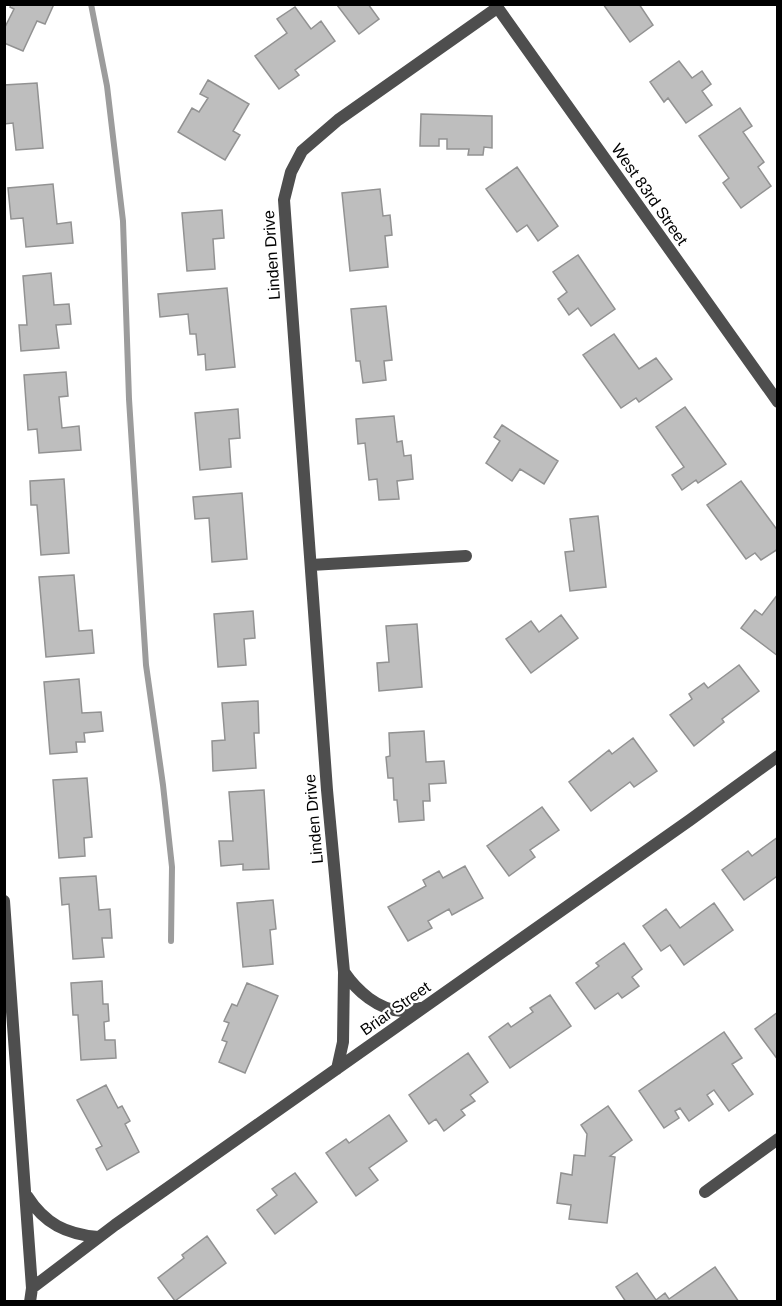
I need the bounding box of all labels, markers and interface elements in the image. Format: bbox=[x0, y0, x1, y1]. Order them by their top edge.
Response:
street label: West 83rd Street bbox=[608, 140, 691, 249]
street label: Linden Drive bbox=[260, 209, 283, 300]
street label: Linden Drive bbox=[301, 773, 326, 864]
street label: Briar Street bbox=[357, 978, 434, 1039]

